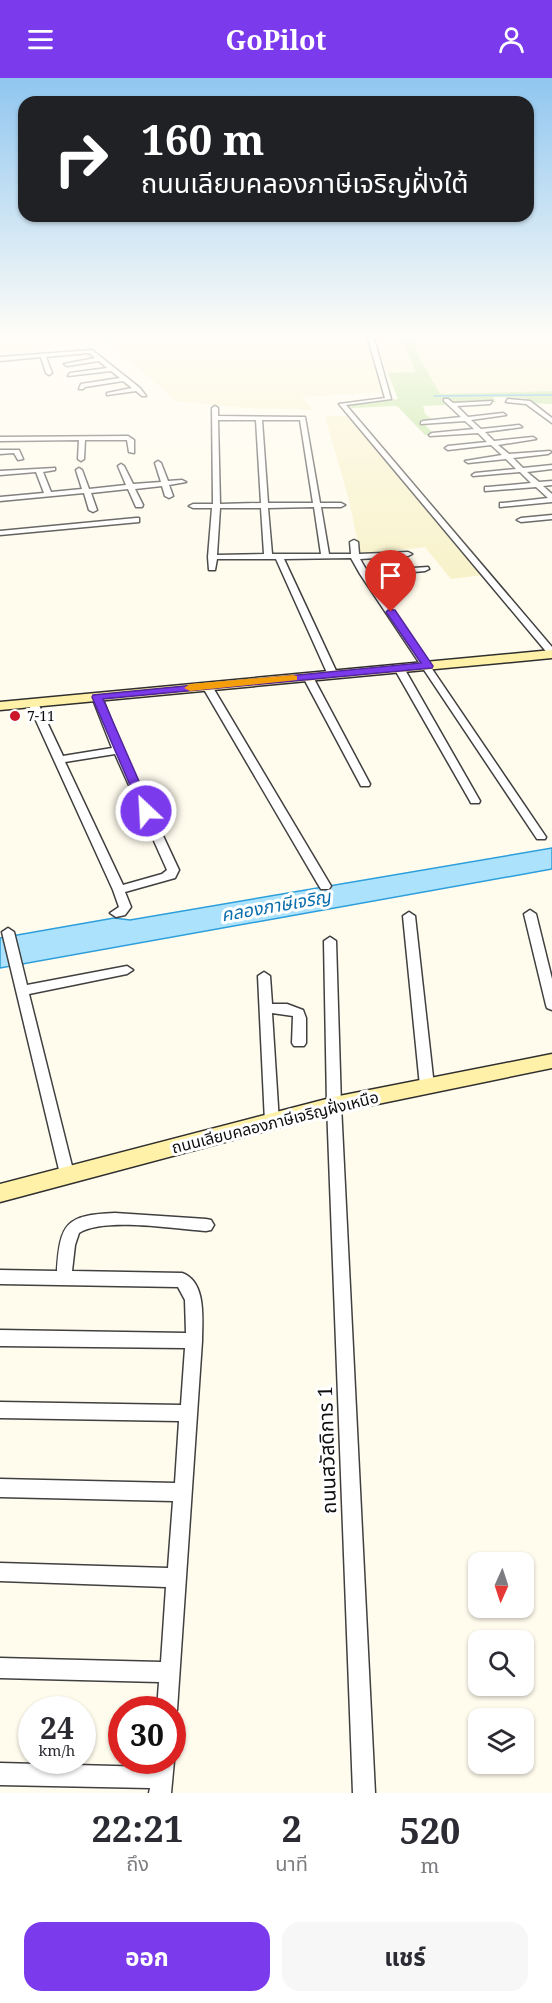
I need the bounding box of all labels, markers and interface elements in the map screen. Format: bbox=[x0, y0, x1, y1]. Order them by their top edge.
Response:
text: GoPilot bbox=[225, 21, 327, 58]
icon: menu bbox=[24, 23, 57, 56]
icon: person bbox=[495, 23, 528, 56]
text: 160 m bbox=[141, 110, 265, 167]
icon: right bbox=[42, 120, 120, 198]
text: ถนนเลียบคลองภาษีเจริญฝั่งใต้ bbox=[141, 164, 468, 201]
pin bbox=[365, 550, 416, 612]
icon: arrive bbox=[374, 559, 407, 592]
place label: 7-11 bbox=[27, 706, 55, 725]
marker: 7-11 bbox=[8, 709, 22, 723]
position arrow bbox=[114, 779, 178, 843]
water label: คลองภาษีเจริญ bbox=[219, 883, 334, 926]
street label: ถนนเลียบคลองภาษีเจริญฝั่งเหนือ bbox=[169, 1086, 381, 1158]
street label: ถนนสวัสดิการ 1 bbox=[311, 1386, 342, 1514]
north arrow bbox=[468, 1552, 534, 1618]
map controls bbox=[468, 1552, 534, 1774]
button: search bbox=[468, 1630, 534, 1696]
speed limit sign: 30 bbox=[108, 1696, 186, 1774]
text: 24 bbox=[40, 1707, 74, 1748]
button: layers bbox=[468, 1708, 534, 1774]
text: km/h bbox=[39, 1740, 75, 1760]
text: 22:21 bbox=[92, 1804, 184, 1853]
text: 2 bbox=[281, 1804, 302, 1853]
text: 520 bbox=[399, 1806, 460, 1855]
text: ถึง bbox=[126, 1850, 149, 1877]
text: นาที bbox=[275, 1850, 308, 1877]
text: m bbox=[420, 1852, 439, 1879]
button: ออก bbox=[24, 1922, 270, 1991]
button: แชร์ bbox=[282, 1922, 528, 1991]

